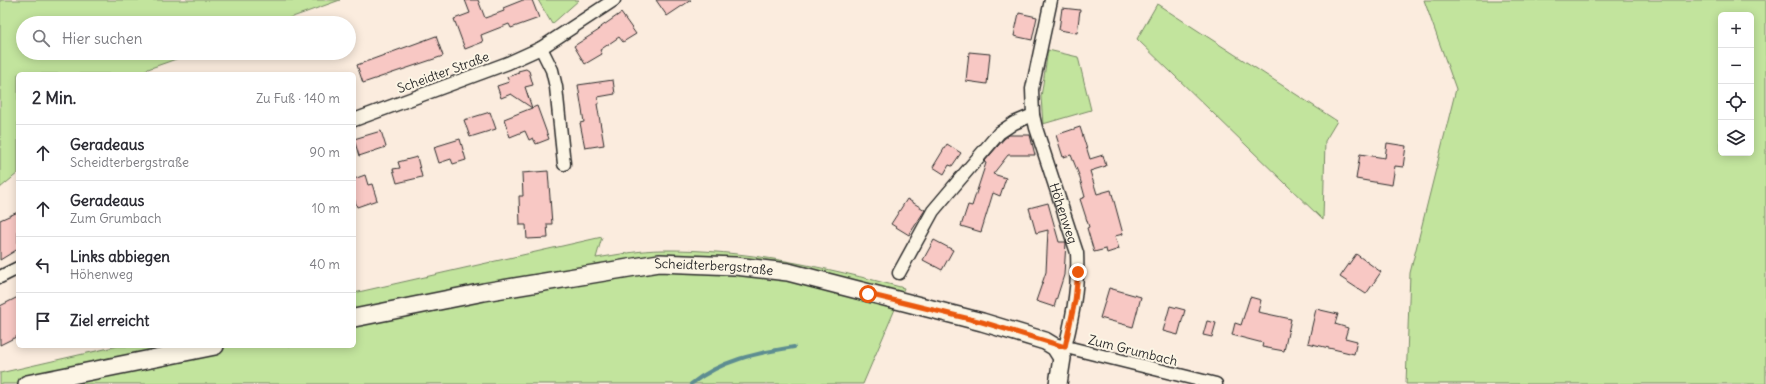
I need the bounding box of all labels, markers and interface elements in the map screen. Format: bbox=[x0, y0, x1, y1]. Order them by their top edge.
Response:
map controls bbox=[1718, 12, 1754, 156]
button: + bbox=[1718, 12, 1754, 48]
search box bbox=[16, 16, 356, 60]
icon: search bbox=[30, 27, 52, 49]
text: Hier suchen bbox=[62, 29, 142, 48]
street label: Scheidter Straße bbox=[395, 48, 491, 97]
button: − bbox=[1718, 48, 1754, 84]
button: locate bbox=[1718, 84, 1754, 120]
text: 2 Min. bbox=[32, 87, 76, 109]
text: Zu Fuß · 140 m bbox=[256, 90, 340, 107]
button: layers bbox=[1718, 120, 1754, 156]
text: Geradeaus bbox=[70, 135, 144, 154]
icon: ahead bbox=[32, 142, 54, 164]
text: 90 m bbox=[309, 144, 340, 161]
text: Scheidterbergstraße bbox=[70, 154, 189, 171]
street label: Höhenweg bbox=[1046, 181, 1081, 246]
text: Geradeaus bbox=[70, 191, 144, 210]
icon: ahead bbox=[32, 198, 54, 220]
text: 10 m bbox=[312, 200, 340, 217]
text: Zum Grumbach bbox=[70, 210, 162, 227]
text: Links abbiegen bbox=[70, 247, 170, 266]
icon: left bbox=[32, 254, 54, 276]
street label: Scheidterbergstraße bbox=[653, 255, 774, 279]
text: 40 m bbox=[309, 256, 340, 273]
route end bbox=[1069, 263, 1087, 281]
text: Höhenweg bbox=[70, 266, 133, 283]
route start bbox=[859, 285, 877, 303]
icon: arrive bbox=[32, 310, 54, 332]
text: Ziel erreicht bbox=[70, 311, 149, 330]
street label: Zum Grumbach bbox=[1086, 331, 1180, 370]

